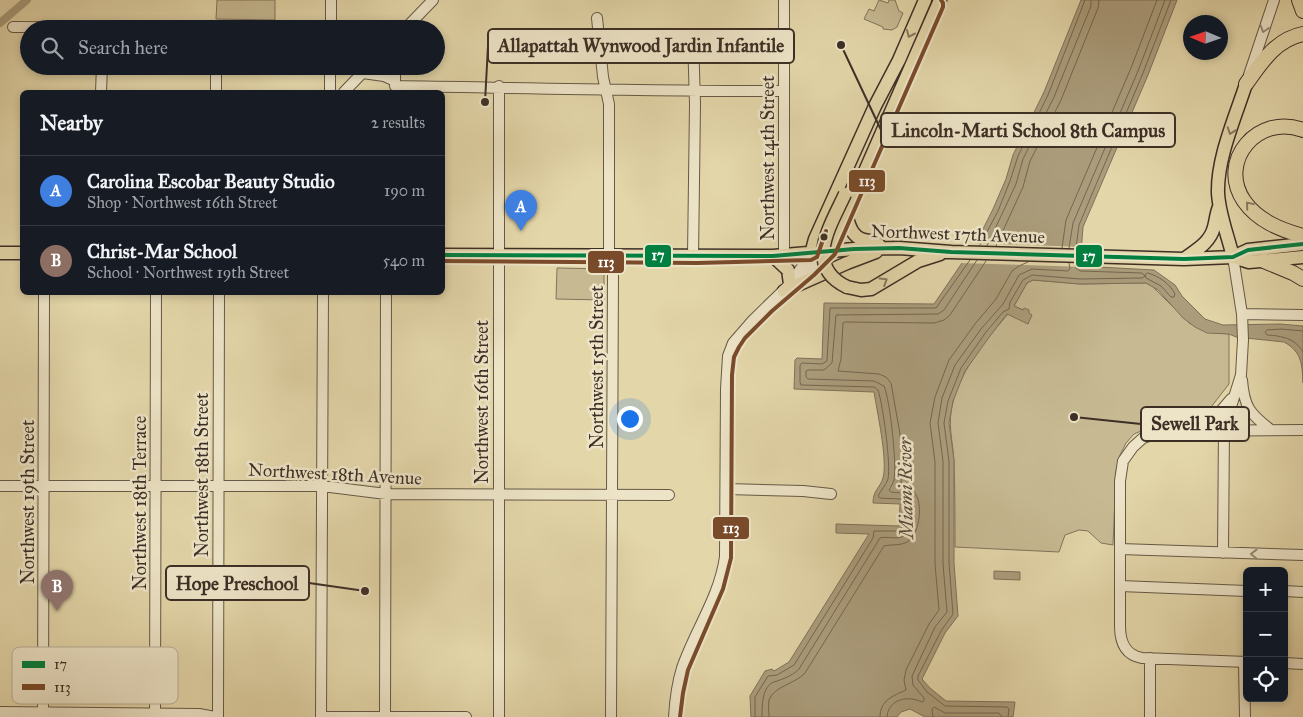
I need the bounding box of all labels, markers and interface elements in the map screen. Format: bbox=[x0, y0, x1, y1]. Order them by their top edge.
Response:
north arrow bbox=[1183, 15, 1228, 60]
search box bbox=[20, 20, 445, 75]
one-way arrow bbox=[1259, 24, 1269, 32]
callout: Allapattah Wynwood Jardin Infantile bbox=[488, 29, 794, 63]
one-way arrow bbox=[905, 29, 916, 38]
icon: search bbox=[38, 34, 66, 62]
text: Allapattah Wynwood Jardin Infantile bbox=[496, 34, 784, 58]
text: Search here bbox=[78, 36, 168, 59]
street label: Northwest 14th Street bbox=[757, 75, 779, 241]
text: Nearby bbox=[40, 110, 103, 136]
text: 2 results bbox=[371, 113, 425, 132]
callout: Lincoln-Marti School 8th Campus bbox=[881, 113, 1175, 147]
text: Lincoln-Marti School 8th Campus bbox=[891, 119, 1165, 143]
one-way arrow bbox=[1227, 126, 1237, 134]
line badge: 113 bbox=[848, 169, 886, 193]
text: Carolina Escobar Beauty Studio bbox=[87, 170, 335, 193]
text: 113 bbox=[859, 173, 876, 191]
text: A bbox=[51, 181, 61, 200]
text: 190 m bbox=[384, 181, 425, 200]
pin: A bbox=[505, 190, 537, 231]
text: Shop · Northwest 16th Street bbox=[87, 193, 278, 212]
one-way arrow bbox=[1245, 202, 1254, 211]
street label: Northwest 17th Avenue bbox=[871, 220, 1045, 248]
unlabelled marker bbox=[819, 232, 829, 242]
text: Christ-Mar School bbox=[87, 240, 237, 263]
line badge: 17 bbox=[644, 244, 672, 268]
line badge: 17 bbox=[1075, 244, 1103, 268]
text: 17 bbox=[651, 247, 665, 264]
text: 17 bbox=[1082, 248, 1096, 265]
line badge: 113 bbox=[587, 250, 625, 274]
text: B bbox=[51, 251, 61, 270]
text: 540 m bbox=[383, 251, 425, 270]
text: 113 bbox=[598, 254, 615, 272]
text: School · Northwest 19th Street bbox=[87, 263, 289, 282]
one-way arrow bbox=[879, 278, 888, 288]
street label: Northwest 15th Street bbox=[586, 285, 608, 449]
street label: Northwest 16th Street bbox=[471, 319, 493, 484]
street label: Northwest 18th Street bbox=[191, 392, 213, 557]
your location bbox=[617, 406, 643, 432]
callout: Sewell Park bbox=[1141, 407, 1249, 441]
text: Sewell Park bbox=[1151, 412, 1240, 435]
street label: Northwest 18th Terrace bbox=[129, 416, 151, 590]
street label: Northwest 19th Street bbox=[17, 419, 39, 584]
water label: Miami River bbox=[893, 436, 918, 541]
street label: Northwest 18th Avenue bbox=[248, 458, 422, 490]
line badge: 113 bbox=[712, 516, 750, 540]
text: 113 bbox=[723, 520, 740, 538]
one-way arrow bbox=[1250, 548, 1258, 559]
callout: Hope Preschool bbox=[166, 566, 309, 600]
map controls bbox=[1243, 567, 1288, 702]
button: + bbox=[1243, 567, 1288, 612]
pin: B bbox=[41, 570, 73, 611]
text: Hope Preschool bbox=[175, 572, 299, 596]
button: − bbox=[1243, 612, 1288, 657]
legend bbox=[12, 647, 178, 704]
text: 17 bbox=[54, 656, 67, 673]
button: locate bbox=[1243, 657, 1288, 702]
text: 113 bbox=[54, 679, 71, 696]

